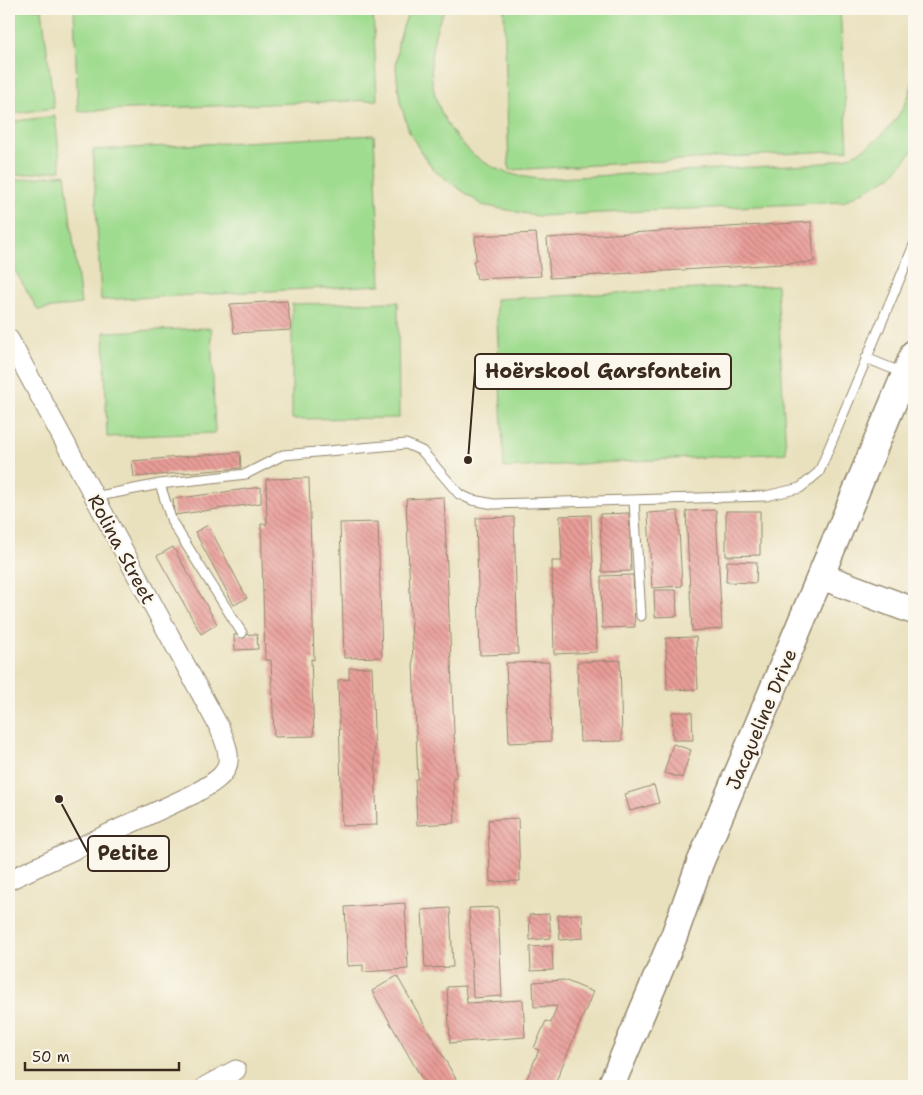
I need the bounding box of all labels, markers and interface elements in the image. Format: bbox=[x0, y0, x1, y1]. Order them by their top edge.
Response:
callout: Hoërskool Garsfontein bbox=[475, 354, 731, 389]
text: Hoërskool Garsfontein bbox=[485, 358, 721, 384]
street label: Rolina Street bbox=[82, 490, 161, 608]
street label: Jacqueline Drive bbox=[720, 645, 802, 794]
callout: Petite bbox=[88, 836, 169, 871]
text: Petite bbox=[98, 840, 158, 866]
scale bar bbox=[25, 1040, 179, 1072]
text: 50 m bbox=[32, 1047, 70, 1067]

